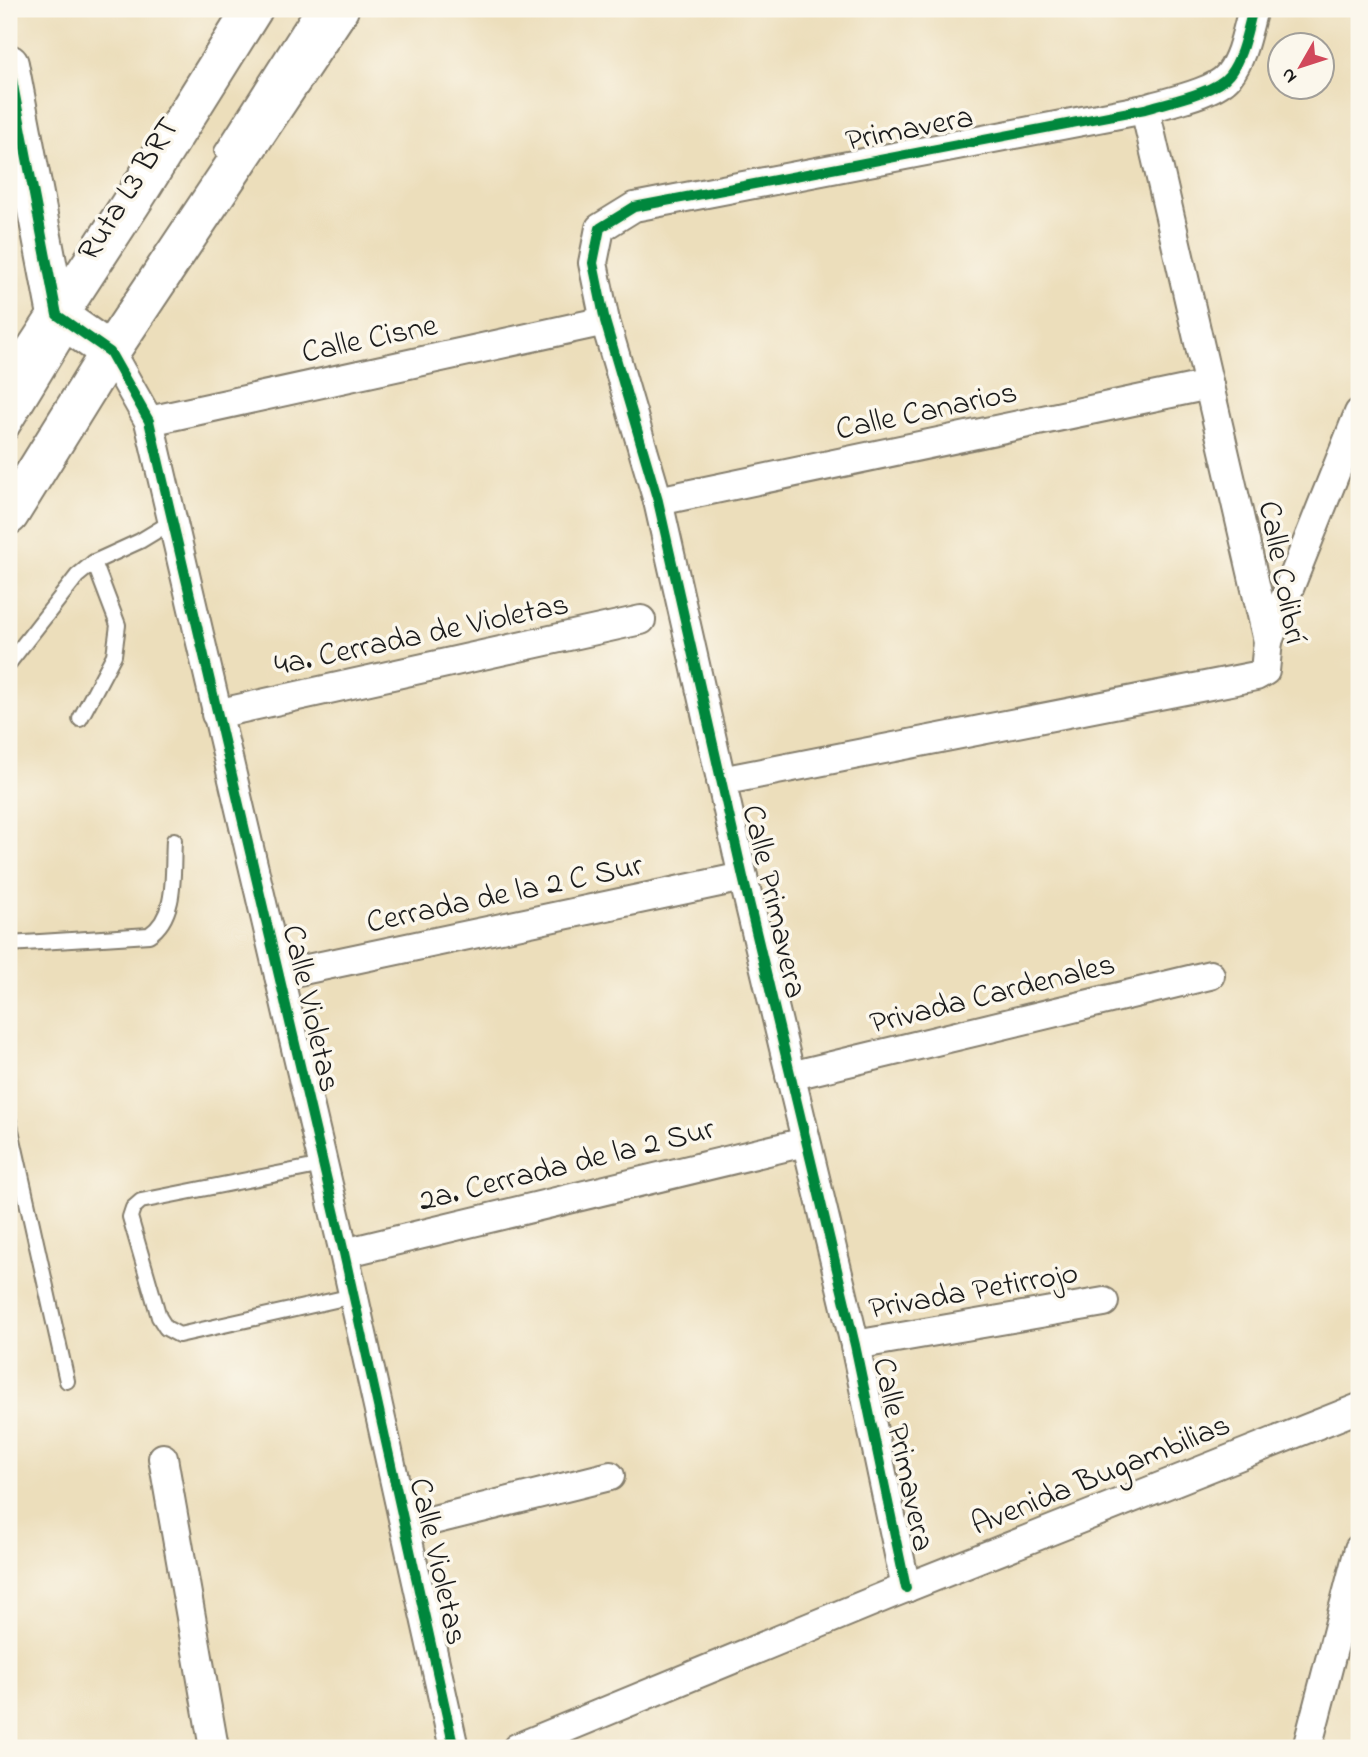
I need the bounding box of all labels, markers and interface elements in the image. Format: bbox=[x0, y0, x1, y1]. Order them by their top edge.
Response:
north arrow bbox=[1266, 32, 1336, 102]
text: N bbox=[1275, 62, 1304, 89]
street label: Primavera bbox=[842, 95, 978, 166]
street label: Ruta L3 BRT bbox=[67, 108, 193, 271]
street label: Calle Cisne bbox=[298, 303, 443, 378]
street label: Calle Canarios bbox=[832, 370, 1022, 455]
street label: Calle Colibrí bbox=[1244, 497, 1317, 648]
street label: 4a. Cerrada de Violetas bbox=[270, 582, 573, 691]
street label: Calle Primavera bbox=[728, 800, 818, 1003]
street label: Cerrada de la 2 C Sur bbox=[362, 843, 647, 948]
street label: Calle Violetas bbox=[268, 921, 352, 1097]
street label: Privada Cardenales bbox=[865, 942, 1120, 1049]
street label: 2a. Cerrada de la 2 Sur bbox=[414, 1107, 720, 1226]
street label: Privada Petirrojo bbox=[865, 1251, 1082, 1334]
street label: Calle Primavera bbox=[858, 1353, 945, 1556]
street label: Avenida Bugambilias bbox=[965, 1403, 1238, 1550]
street label: Calle Violetas bbox=[395, 1474, 479, 1650]

